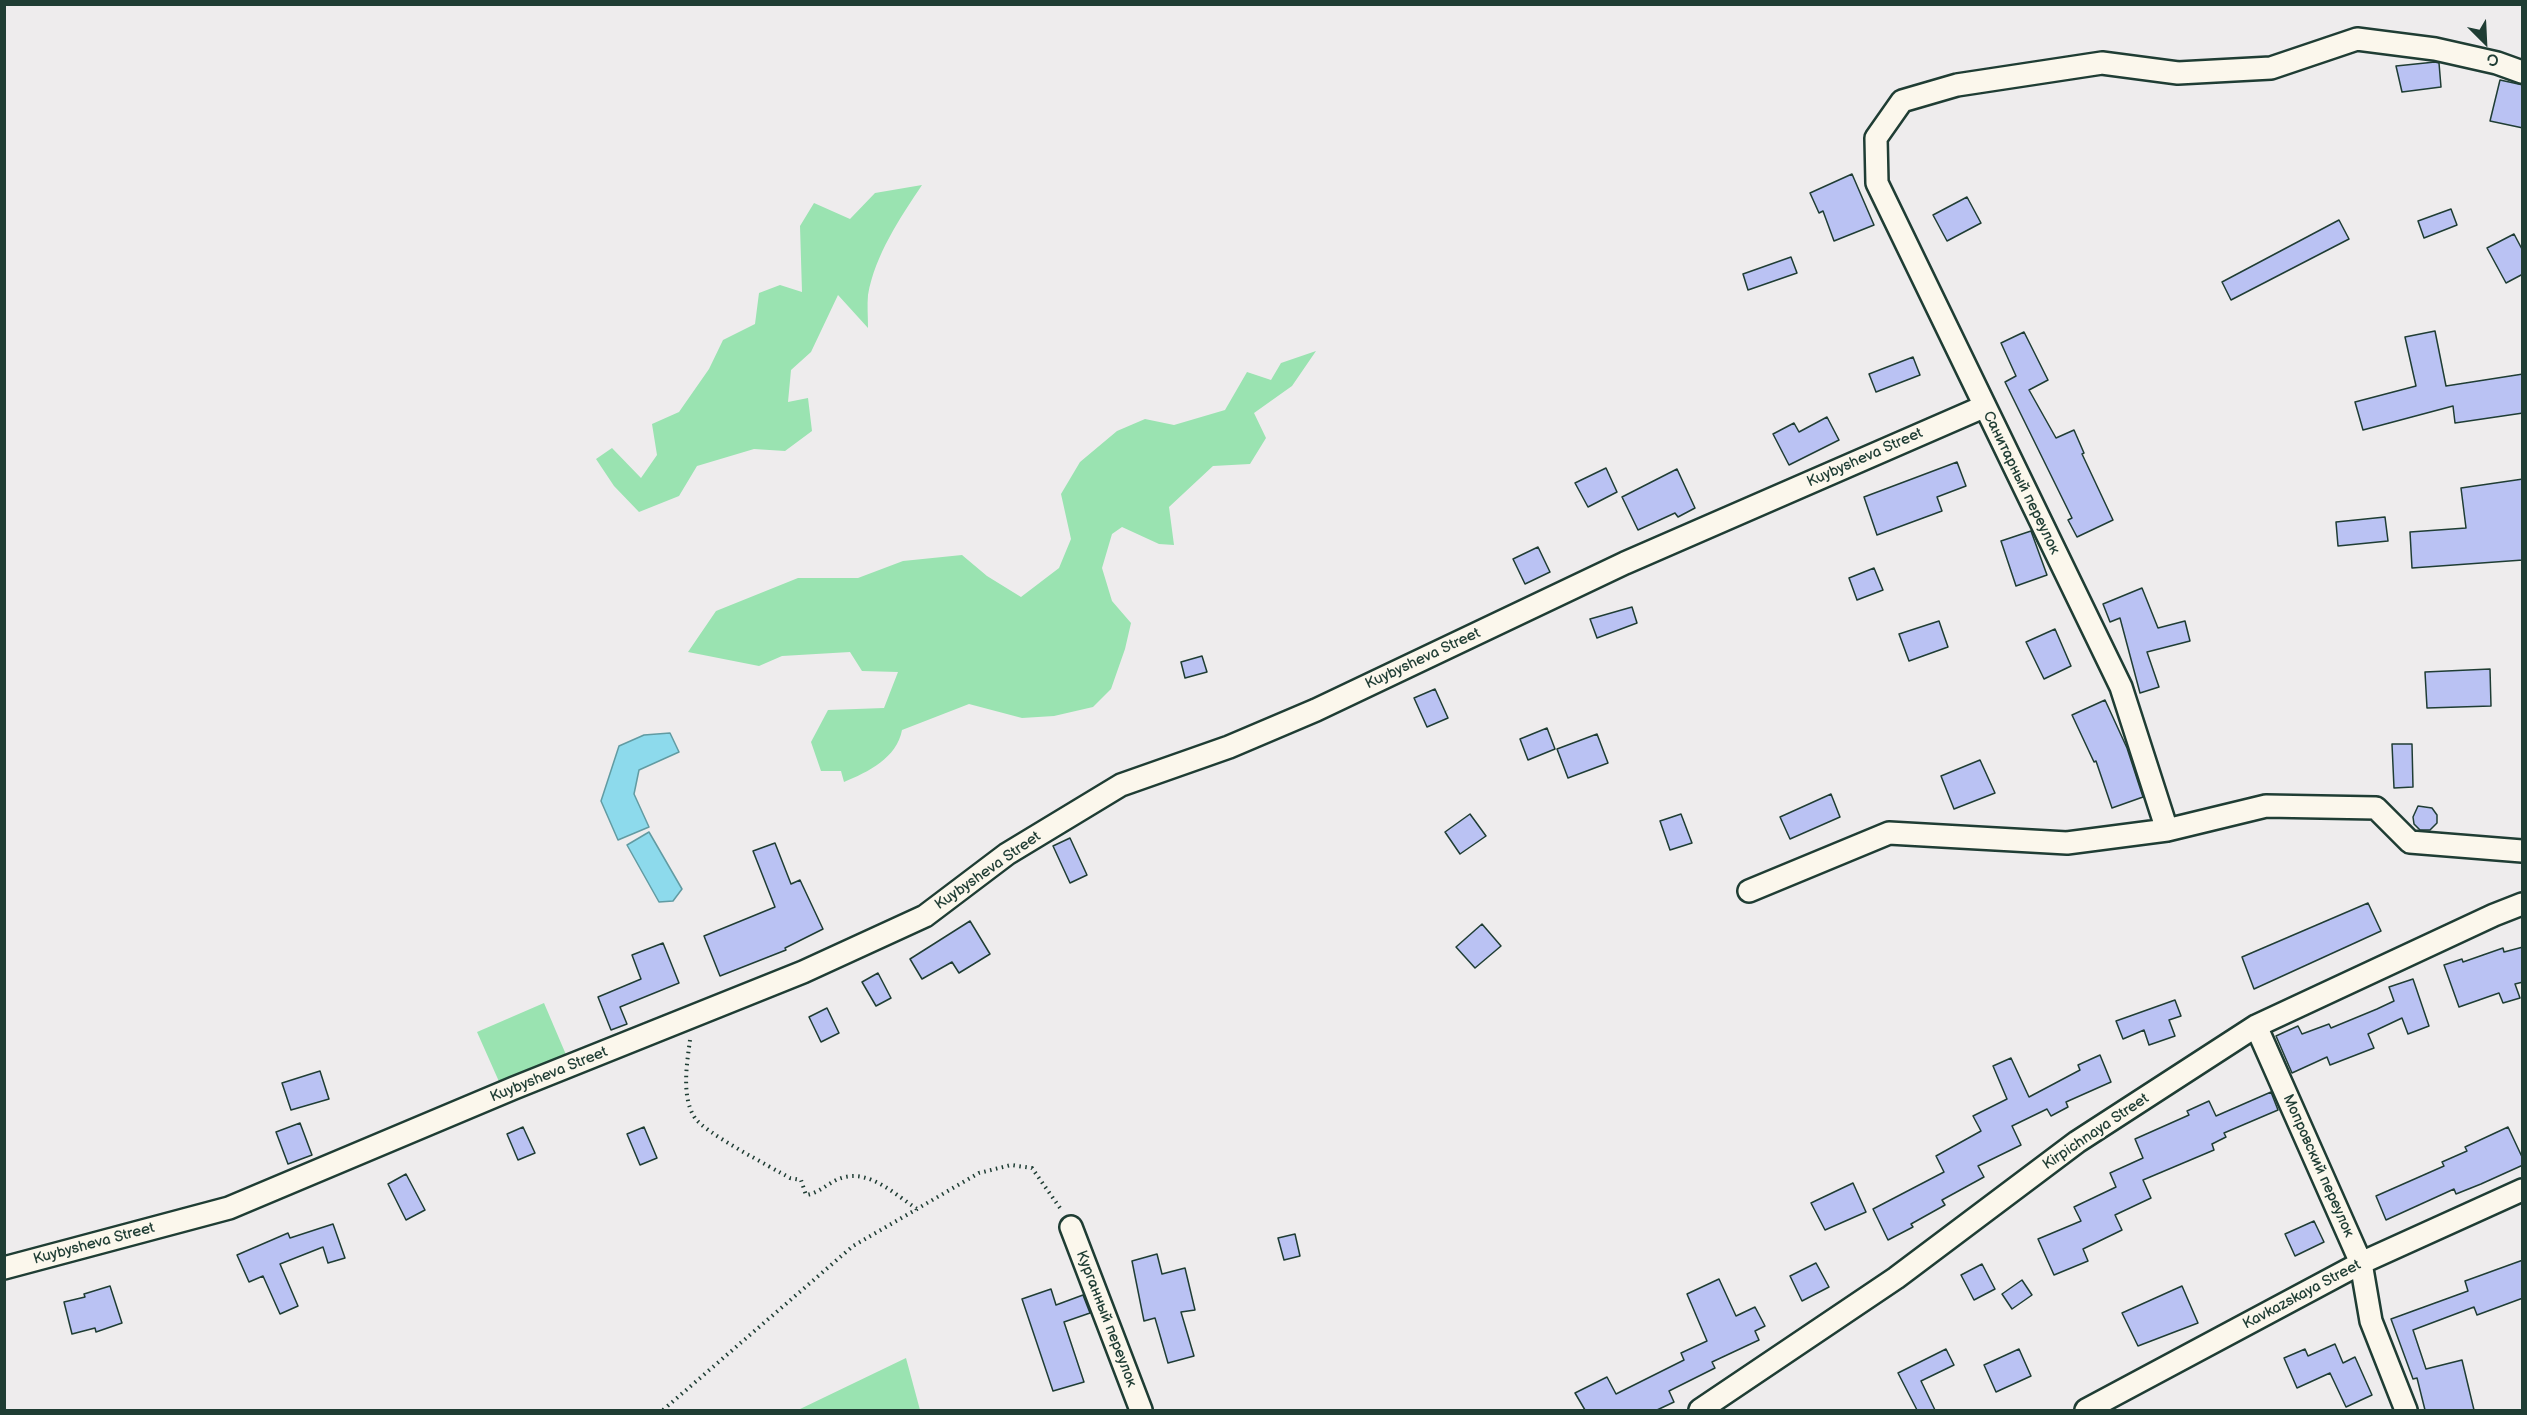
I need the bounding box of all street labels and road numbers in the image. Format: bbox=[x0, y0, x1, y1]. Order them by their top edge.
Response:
street label: Санитарный переулок bbox=[1979, 409, 2063, 557]
street label: Kuybysheva Street bbox=[1804, 424, 1926, 492]
street label: Kuybysheva Street bbox=[1363, 624, 1483, 694]
street label: Kuybysheva Street bbox=[932, 828, 1044, 914]
street label: Kuybysheva Street bbox=[488, 1043, 610, 1107]
street label: Kirpichnaya Street bbox=[2040, 1090, 2152, 1174]
street label: Мопровский переулок bbox=[2278, 1092, 2358, 1240]
street label: Kuybysheva Street bbox=[31, 1219, 157, 1269]
street label: Курганный переулок bbox=[1072, 1248, 1140, 1390]
street label: Kavkazskaya Street bbox=[2240, 1256, 2364, 1334]

